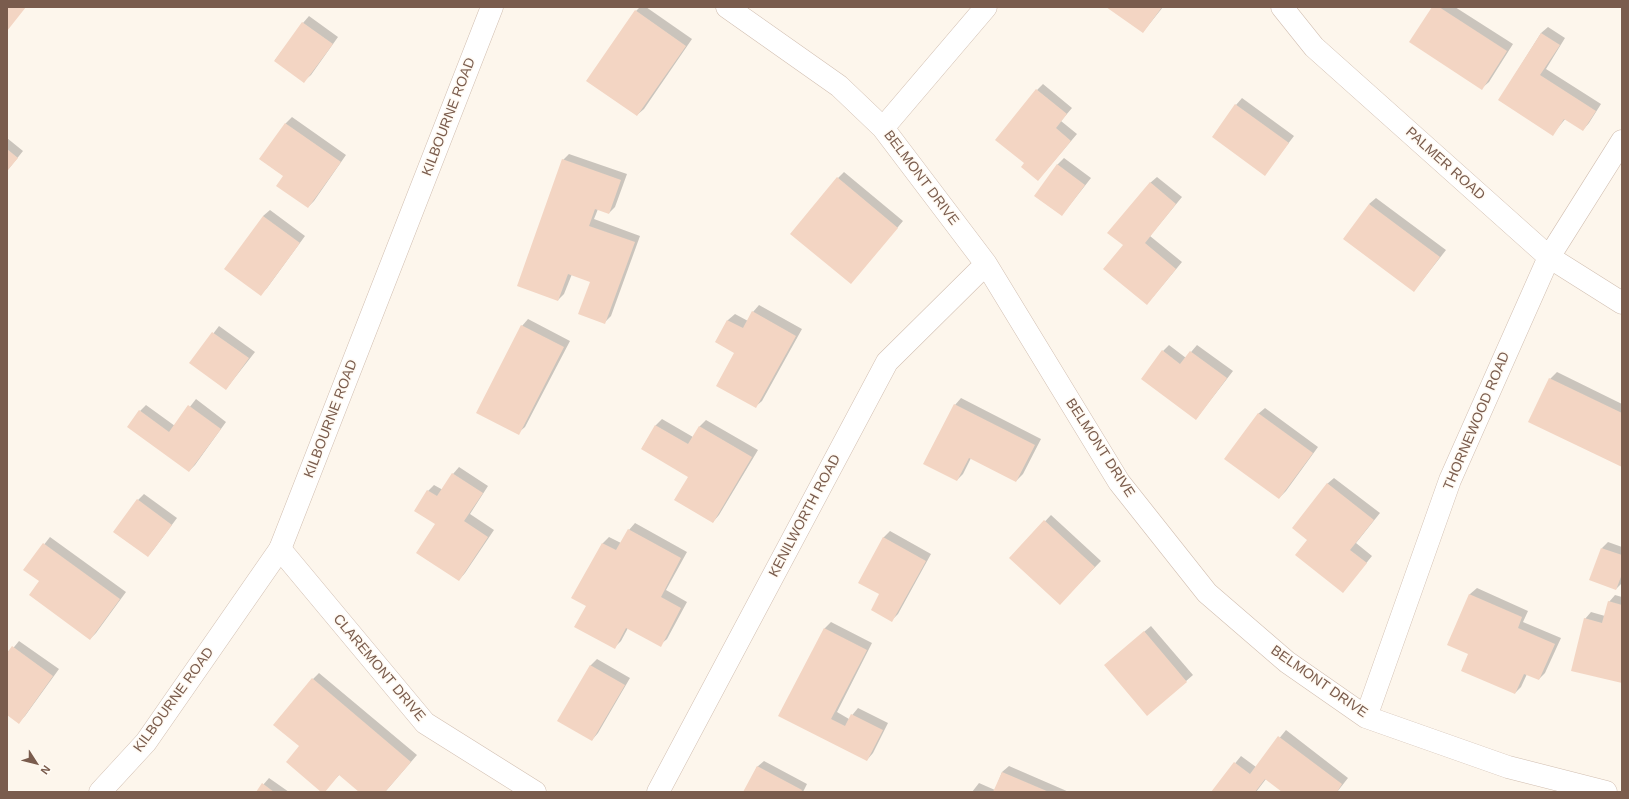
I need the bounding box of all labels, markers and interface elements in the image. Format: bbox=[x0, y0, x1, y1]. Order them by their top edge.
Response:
street label: KILBOURNE ROAD bbox=[419, 56, 479, 178]
street label: PALMER ROAD bbox=[1402, 124, 1488, 204]
street label: BELMONT DRIVE bbox=[880, 127, 962, 229]
street label: THORNEWOOD ROAD bbox=[1440, 349, 1514, 493]
street label: KILBOURNE ROAD bbox=[301, 358, 361, 480]
street label: BELMONT DRIVE bbox=[1062, 395, 1138, 501]
street label: KENILWORTH ROAD bbox=[766, 452, 844, 580]
street label: CLAREMONT DRIVE bbox=[329, 611, 429, 725]
street label: BELMONT DRIVE bbox=[1267, 642, 1371, 722]
street label: KILBOURNE ROAD bbox=[130, 644, 218, 756]
north arrow bbox=[16, 743, 56, 783]
text: N bbox=[39, 763, 53, 777]

